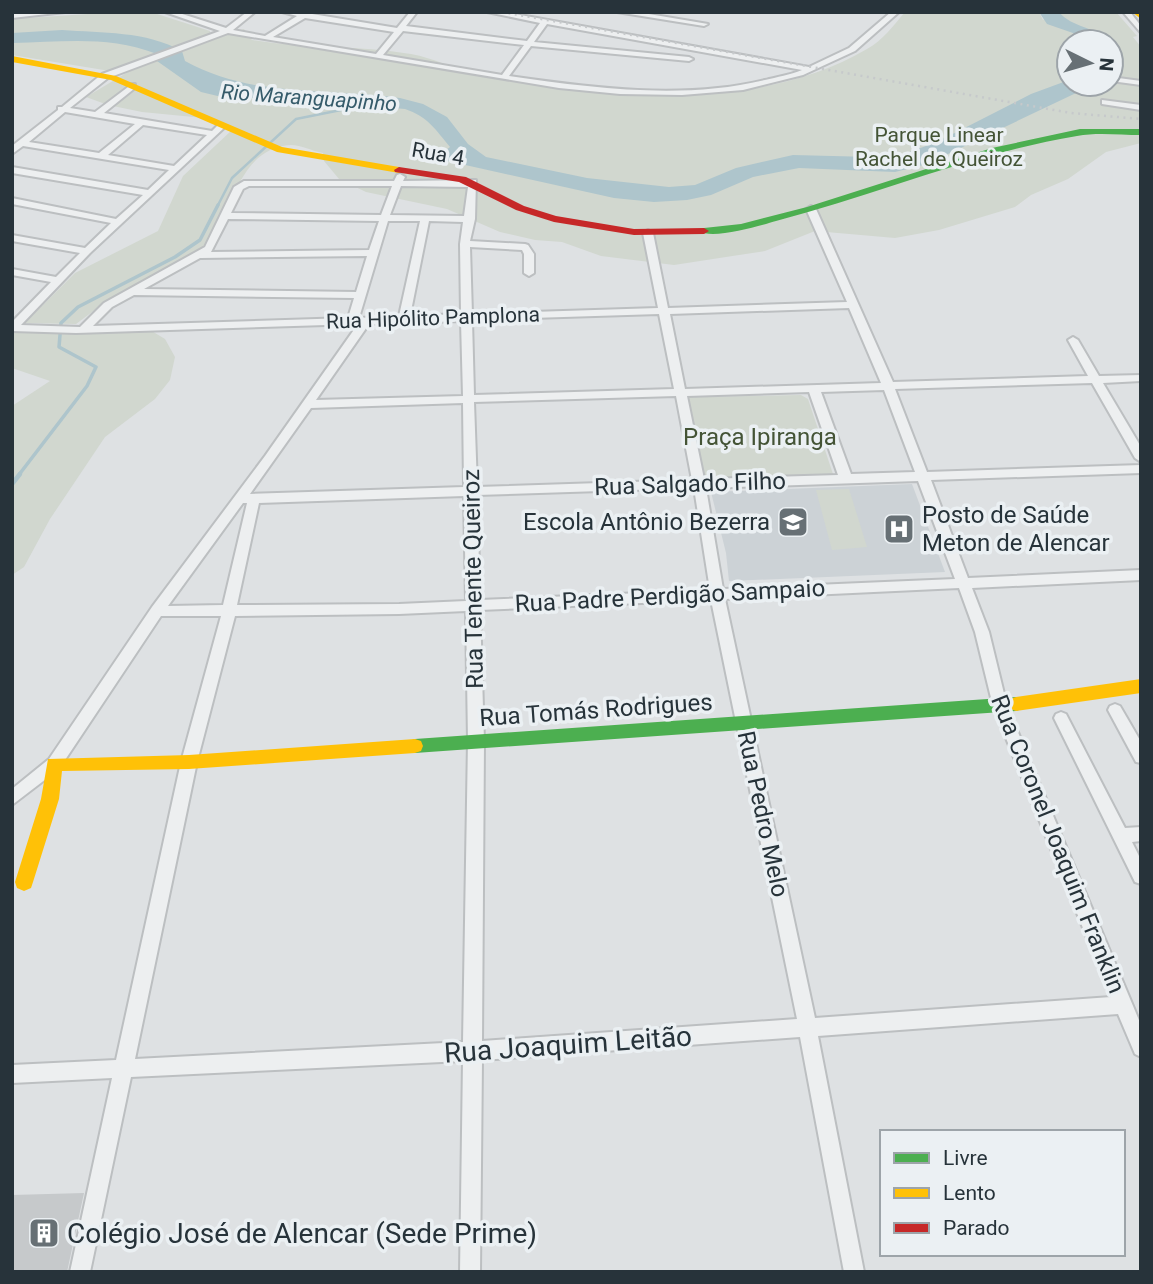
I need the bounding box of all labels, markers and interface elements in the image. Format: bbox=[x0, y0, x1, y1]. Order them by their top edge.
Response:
north arrow bbox=[1055, 28, 1125, 98]
text: N bbox=[1094, 57, 1118, 72]
water label: Rio Maranguapinho bbox=[220, 80, 398, 116]
park label: Parque Linear Rachel de Queiroz bbox=[855, 123, 1023, 171]
street label: Rua 4 bbox=[410, 138, 466, 170]
street label: Rua Hipólito Pamplona bbox=[326, 302, 540, 334]
park label: Praça Ipiranga bbox=[683, 423, 837, 451]
street label: Rua Salgado Filho bbox=[594, 467, 786, 501]
street label: Rua Tenente Queiroz bbox=[457, 469, 489, 689]
place label: Posto de Saúde Meton de Alencar bbox=[922, 501, 1110, 557]
school or university icon: Escola Antônio Bezerra bbox=[776, 505, 810, 539]
place label: Escola Antônio Bezerra bbox=[523, 508, 770, 536]
hospital icon: Posto de Saúde Meton de Alencar bbox=[882, 512, 916, 546]
street label: Rua Padre Perdigão Sampaio bbox=[514, 574, 826, 618]
street label: Rua Tomás Rodrigues bbox=[478, 688, 714, 732]
street label: Rua Coronel Joaquim Franklin bbox=[985, 691, 1131, 997]
street label: Rua Pedro Melo bbox=[732, 728, 794, 900]
street label: Rua Joaquim Leitão bbox=[443, 1019, 693, 1070]
legend bbox=[880, 1130, 1125, 1256]
text: Livre bbox=[943, 1146, 988, 1170]
text: Lento bbox=[943, 1181, 996, 1205]
building icon: Colégio José de Alencar (Sede Prime) bbox=[27, 1216, 61, 1250]
text: Parado bbox=[943, 1216, 1010, 1240]
place label: Colégio José de Alencar (Sede Prime) bbox=[67, 1217, 537, 1250]

